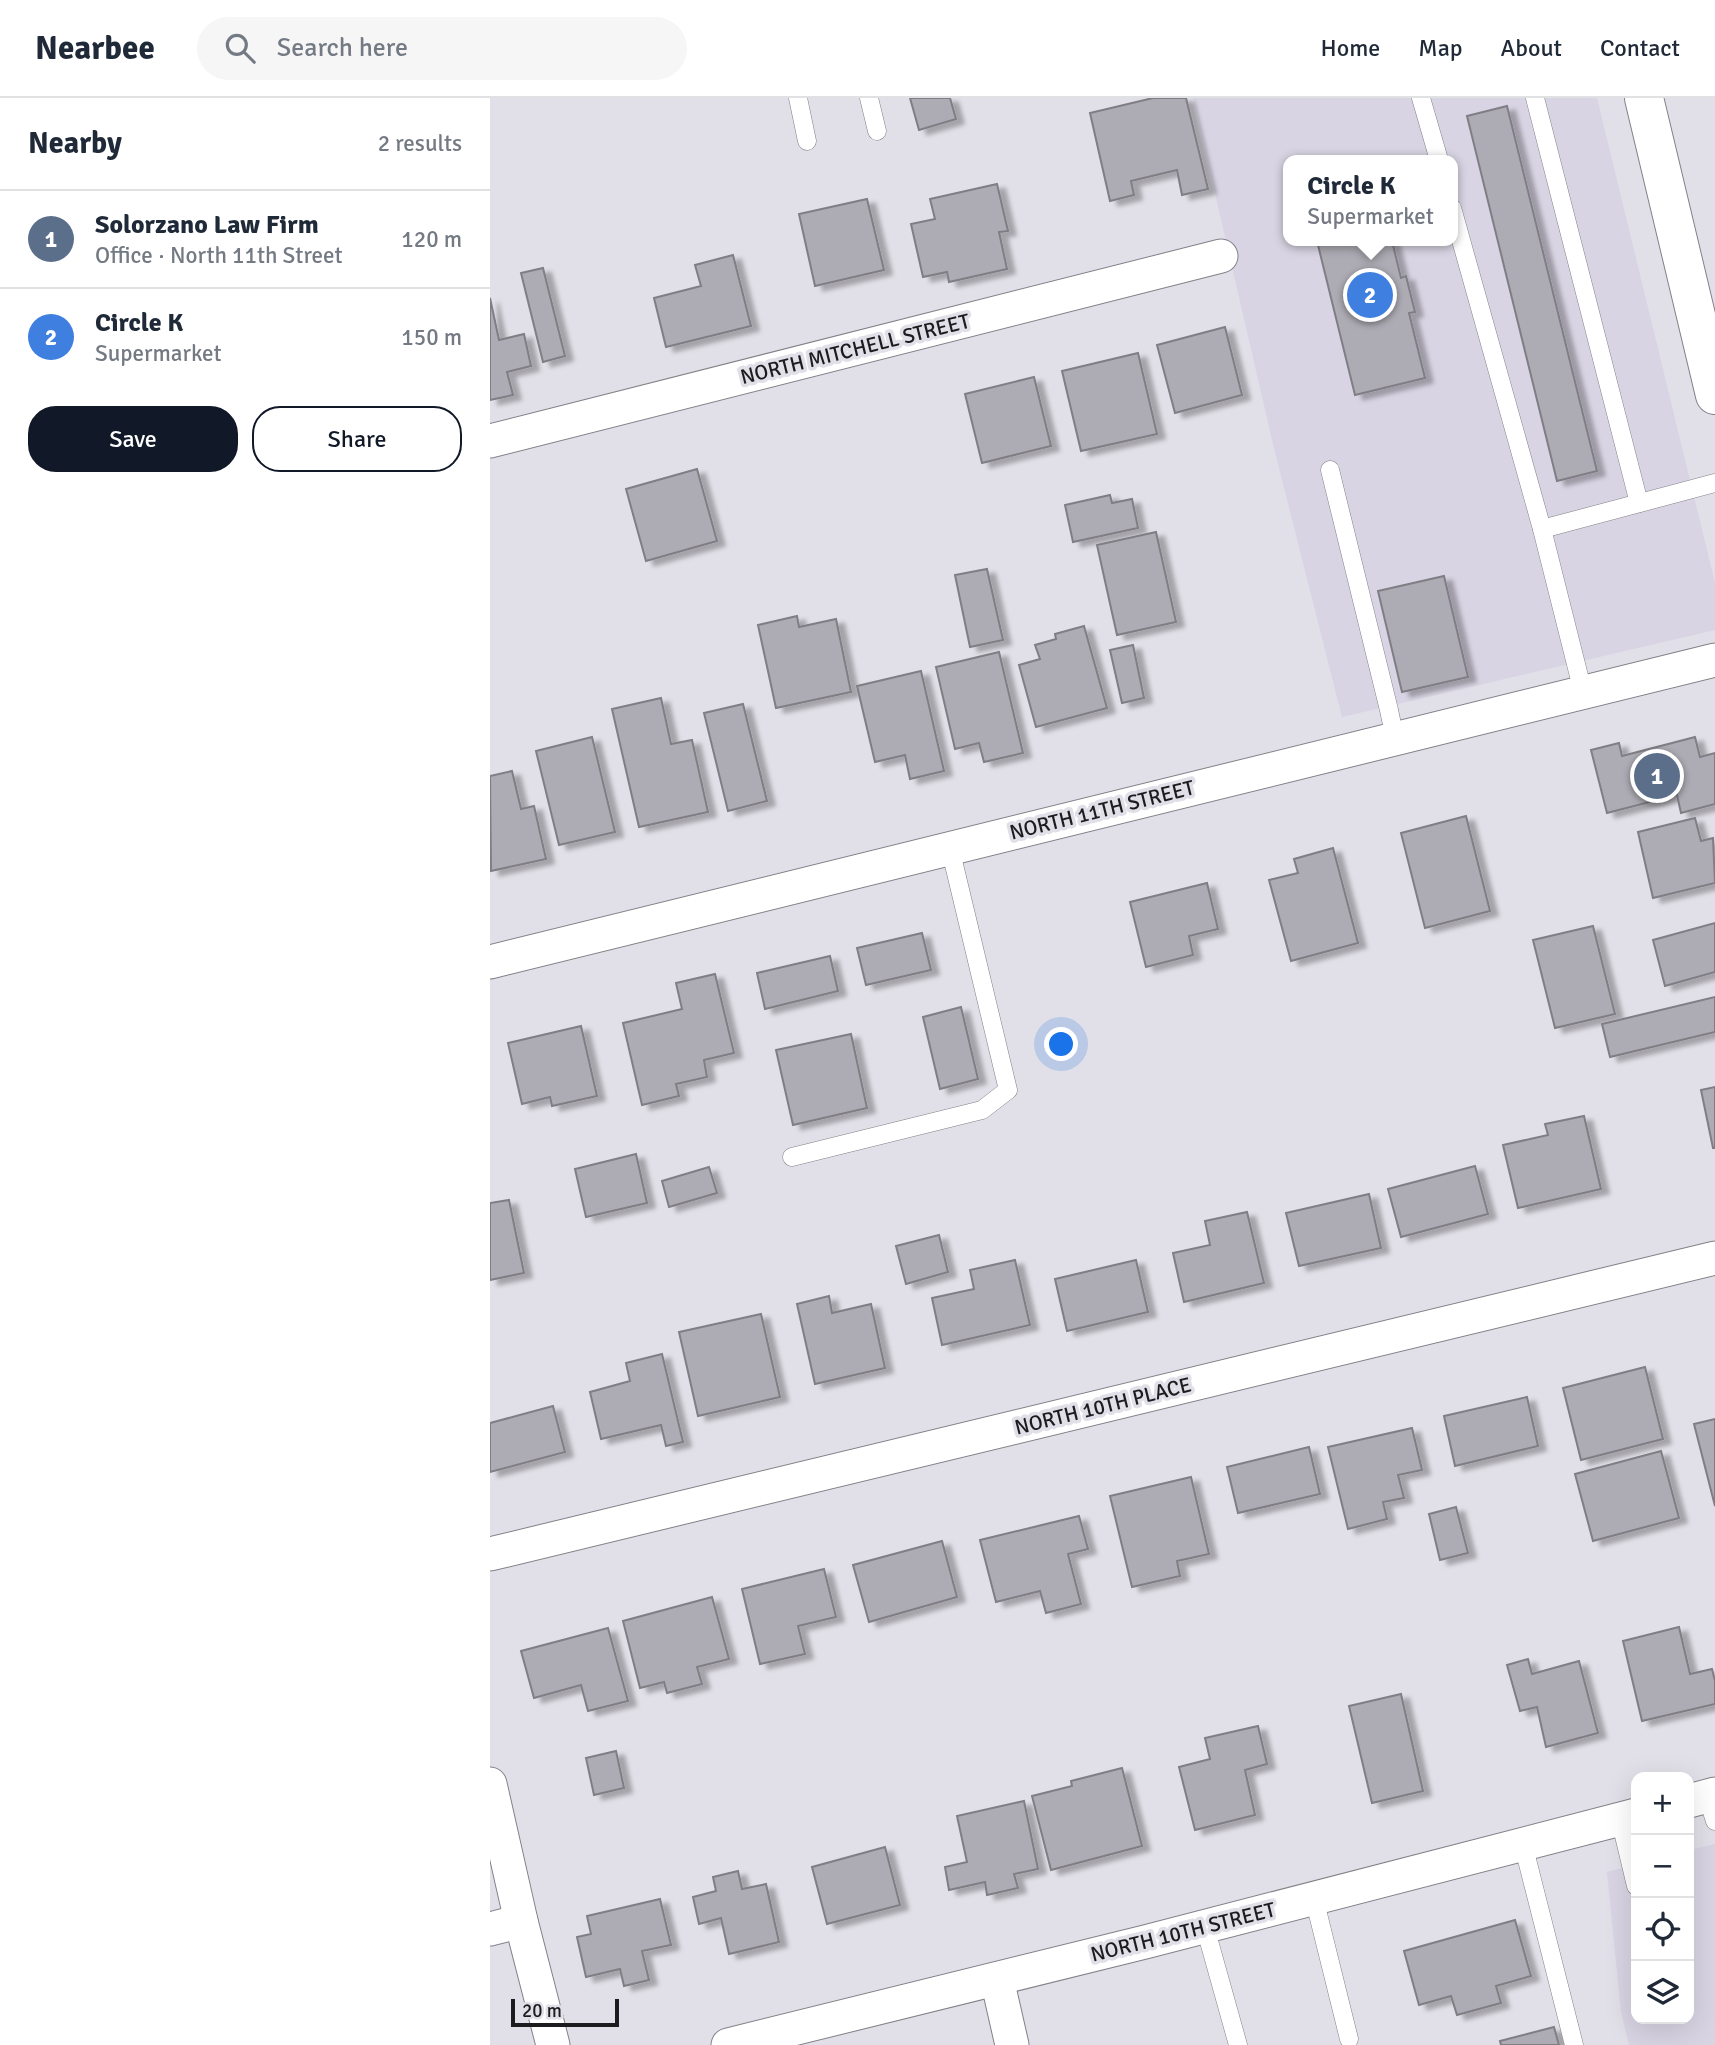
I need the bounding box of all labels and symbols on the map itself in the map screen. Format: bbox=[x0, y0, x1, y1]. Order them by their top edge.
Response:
pin: 2 bbox=[1347, 269, 1393, 321]
street label: NORTH MITCHELL STREET bbox=[738, 308, 973, 390]
pin: 1 bbox=[1634, 750, 1680, 802]
street label: NORTH 11TH STREET bbox=[1007, 774, 1198, 846]
your location bbox=[1044, 1027, 1078, 1061]
street label: NORTH 10TH PLACE bbox=[1012, 1371, 1194, 1441]
street label: NORTH 10TH STREET bbox=[1088, 1896, 1279, 1968]
scale bar bbox=[511, 1996, 620, 2028]

